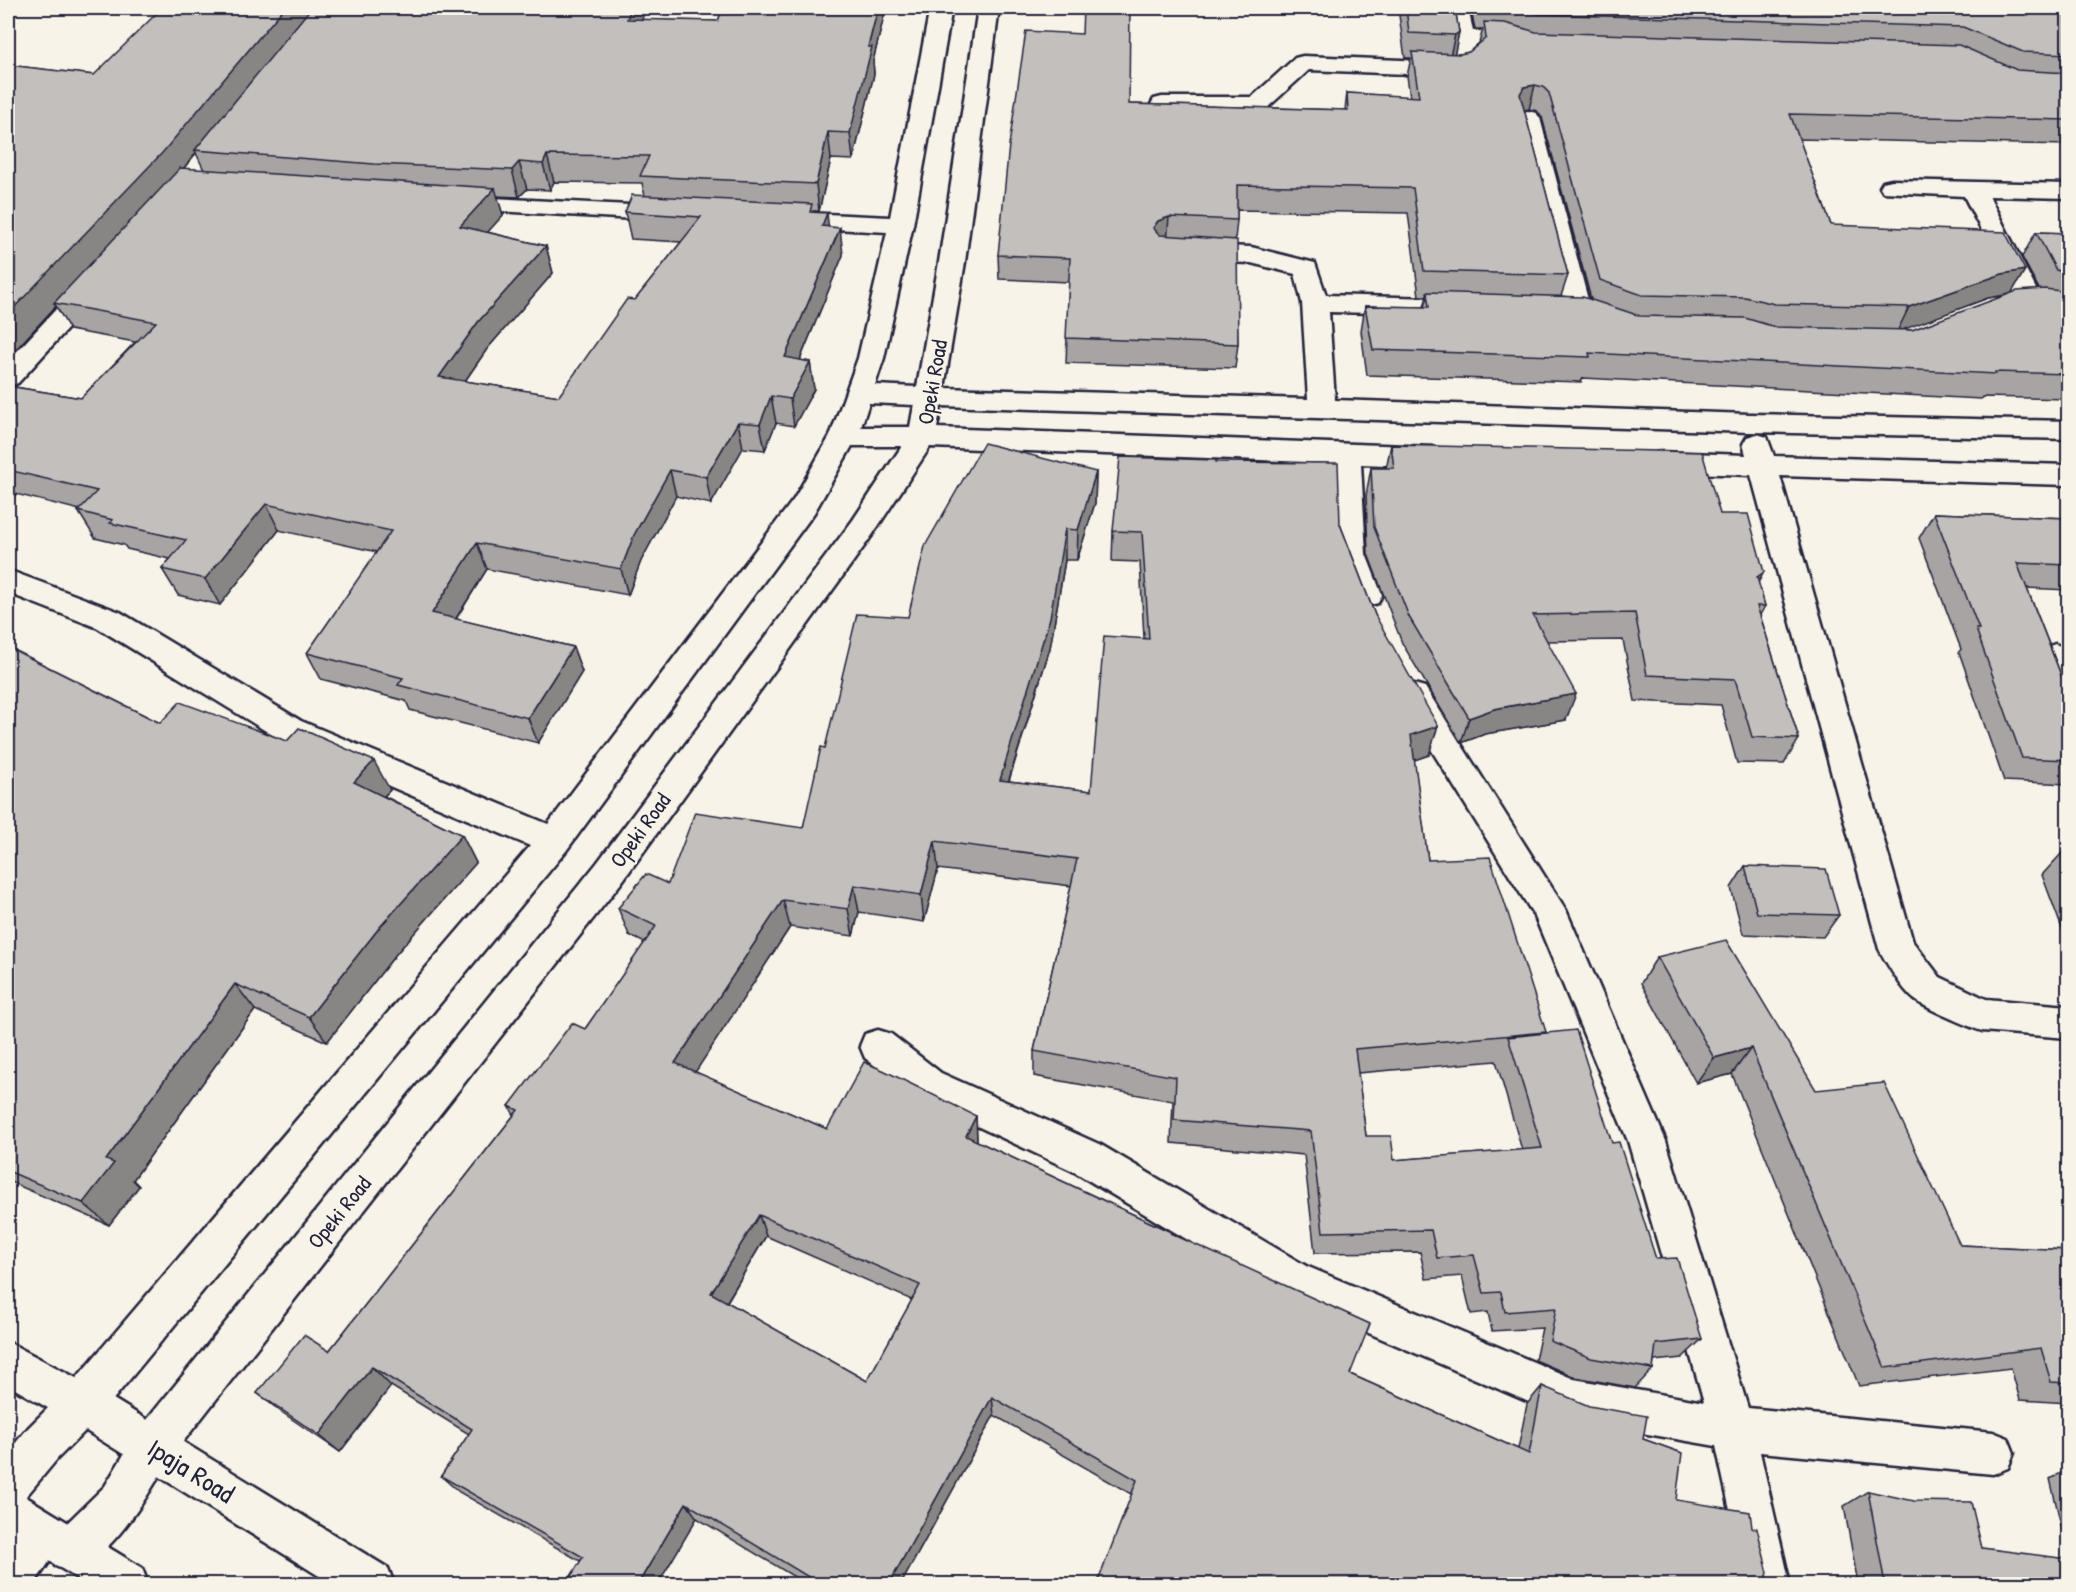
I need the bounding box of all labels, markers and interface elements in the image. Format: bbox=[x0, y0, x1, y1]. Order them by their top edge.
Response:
street label: Opeki Road bbox=[910, 337, 954, 427]
street label: Opeki Road bbox=[603, 786, 678, 873]
street label: Opeki Road bbox=[300, 1169, 378, 1255]
street label: Ipaja Road bbox=[141, 1429, 242, 1512]

